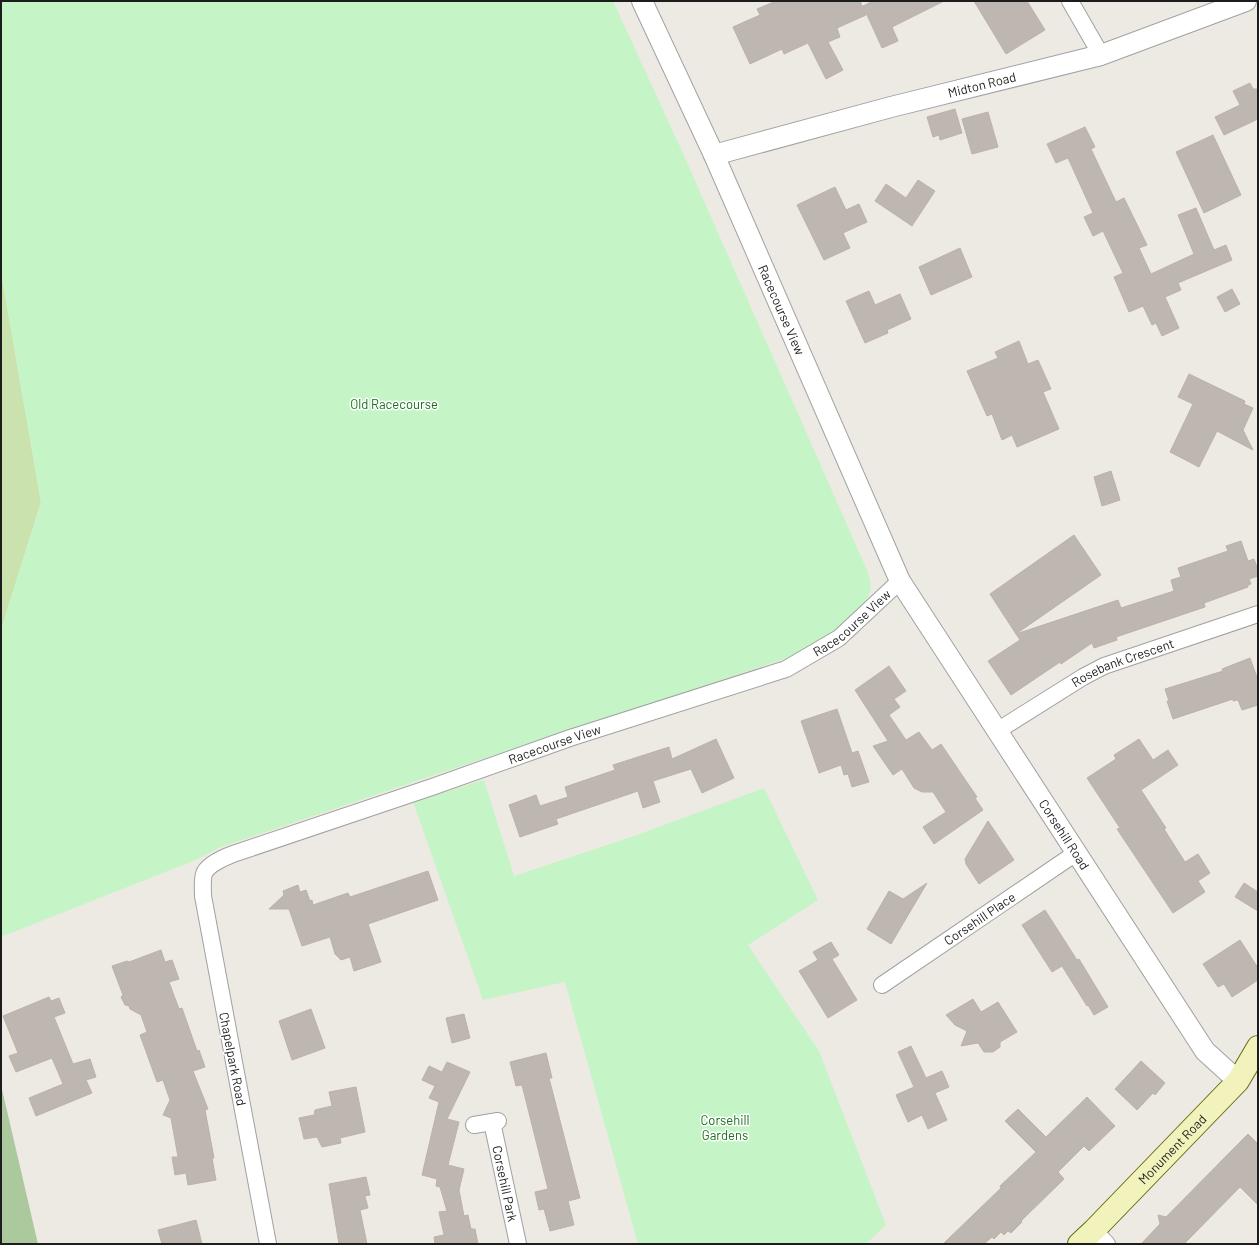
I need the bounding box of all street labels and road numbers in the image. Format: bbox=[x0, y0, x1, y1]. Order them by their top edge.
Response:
street label: Midton Road bbox=[946, 68, 1018, 101]
street label: Racecourse View bbox=[755, 262, 808, 357]
street label: Racecourse View bbox=[810, 586, 894, 660]
street label: Rosebank Crescent bbox=[1068, 635, 1176, 690]
street label: Racecourse View bbox=[506, 721, 603, 767]
street label: Corsehill Road bbox=[1036, 796, 1093, 873]
street label: Corsehill Place bbox=[941, 889, 1018, 949]
street label: Chapelpark Road bbox=[216, 1011, 250, 1107]
street label: Monument Road bbox=[1135, 1111, 1210, 1187]
street label: Corsehill Park bbox=[489, 1144, 521, 1224]

